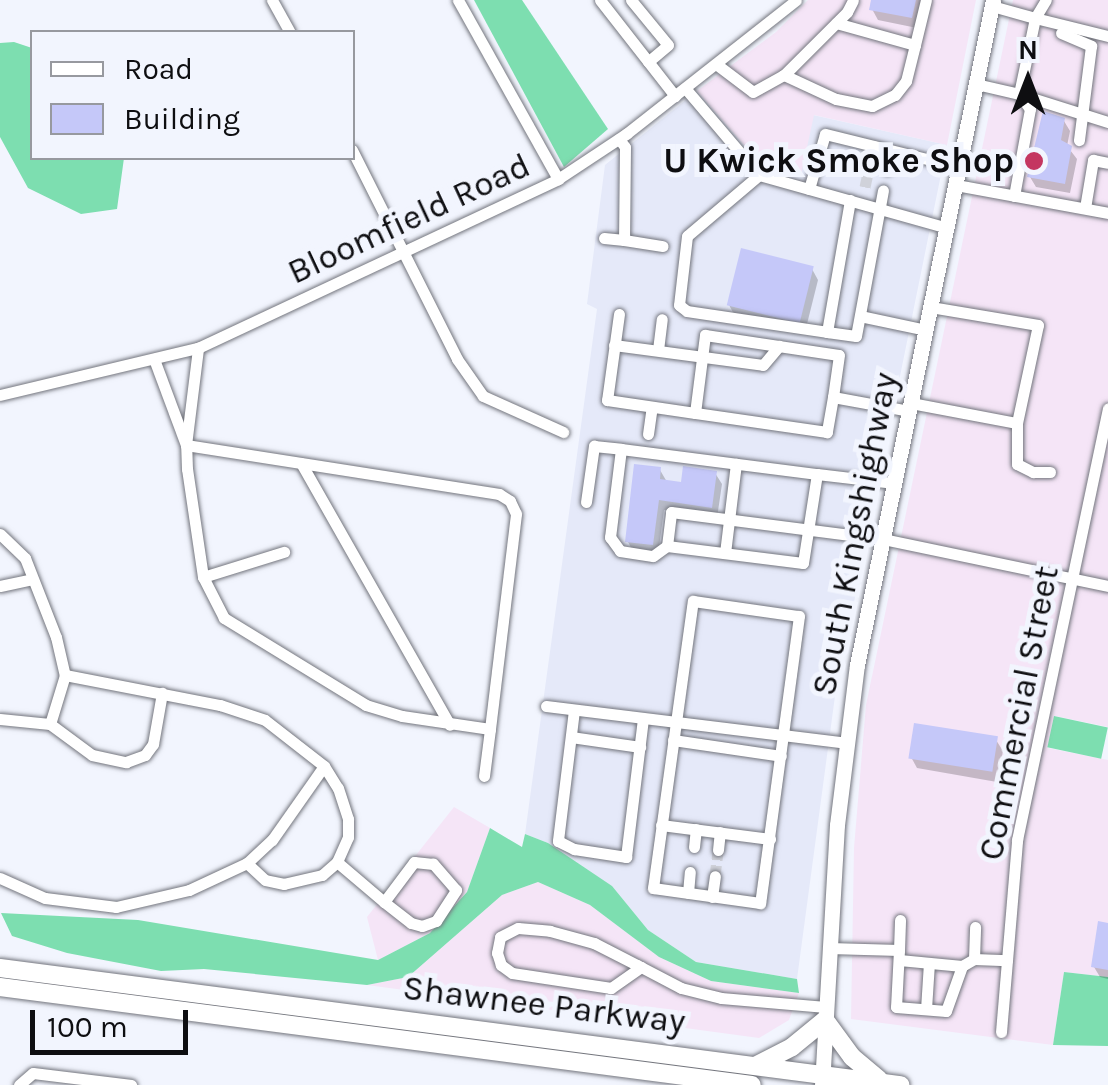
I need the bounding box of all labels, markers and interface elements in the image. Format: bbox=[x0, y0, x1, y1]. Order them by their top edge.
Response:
legend bbox=[30, 30, 355, 160]
north arrow bbox=[978, 30, 1078, 130]
text: N bbox=[1018, 33, 1038, 66]
text: Road bbox=[124, 51, 193, 87]
text: Building bbox=[124, 101, 240, 137]
place label: U Kwick Smoke Shop bbox=[663, 140, 1014, 182]
street label: Bloomfield Road bbox=[281, 145, 537, 293]
marker: U Kwick Smoke Shop bbox=[1023, 150, 1045, 172]
street label: South Kingshighway bbox=[803, 369, 907, 699]
street label: Commercial Street bbox=[970, 562, 1068, 864]
street label: Shawnee Parkway bbox=[400, 967, 688, 1043]
scale bar bbox=[35, 990, 192, 1052]
text: 100 m bbox=[47, 1009, 128, 1045]

